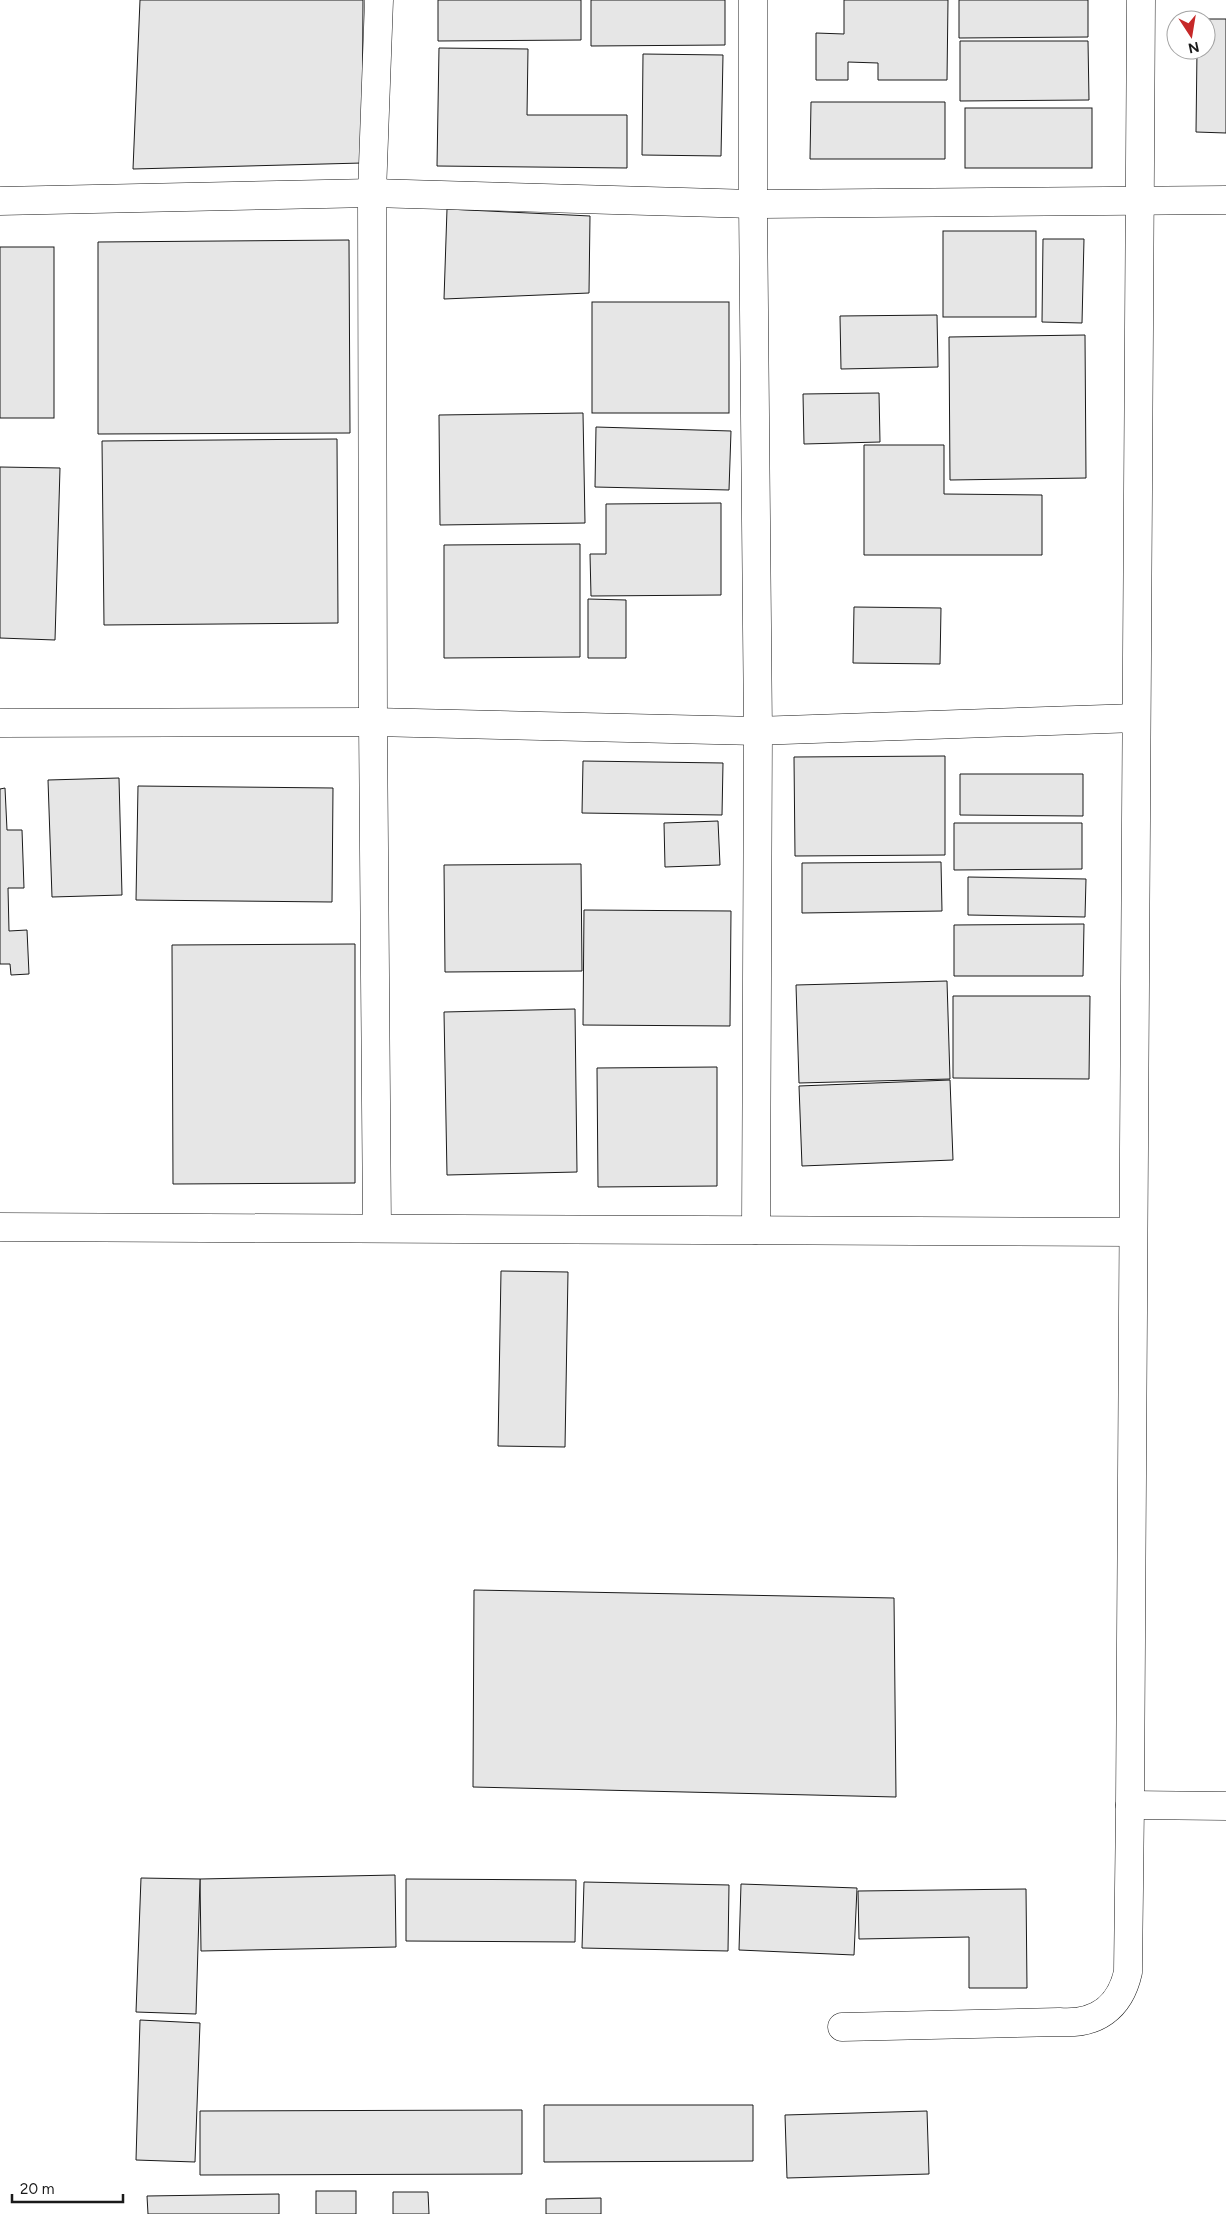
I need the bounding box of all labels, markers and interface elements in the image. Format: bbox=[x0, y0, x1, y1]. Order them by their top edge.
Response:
north arrow bbox=[1166, 10, 1216, 60]
text: N bbox=[1187, 38, 1201, 57]
scale bar bbox=[12, 2172, 124, 2204]
text: 20 m bbox=[20, 2180, 54, 2198]

